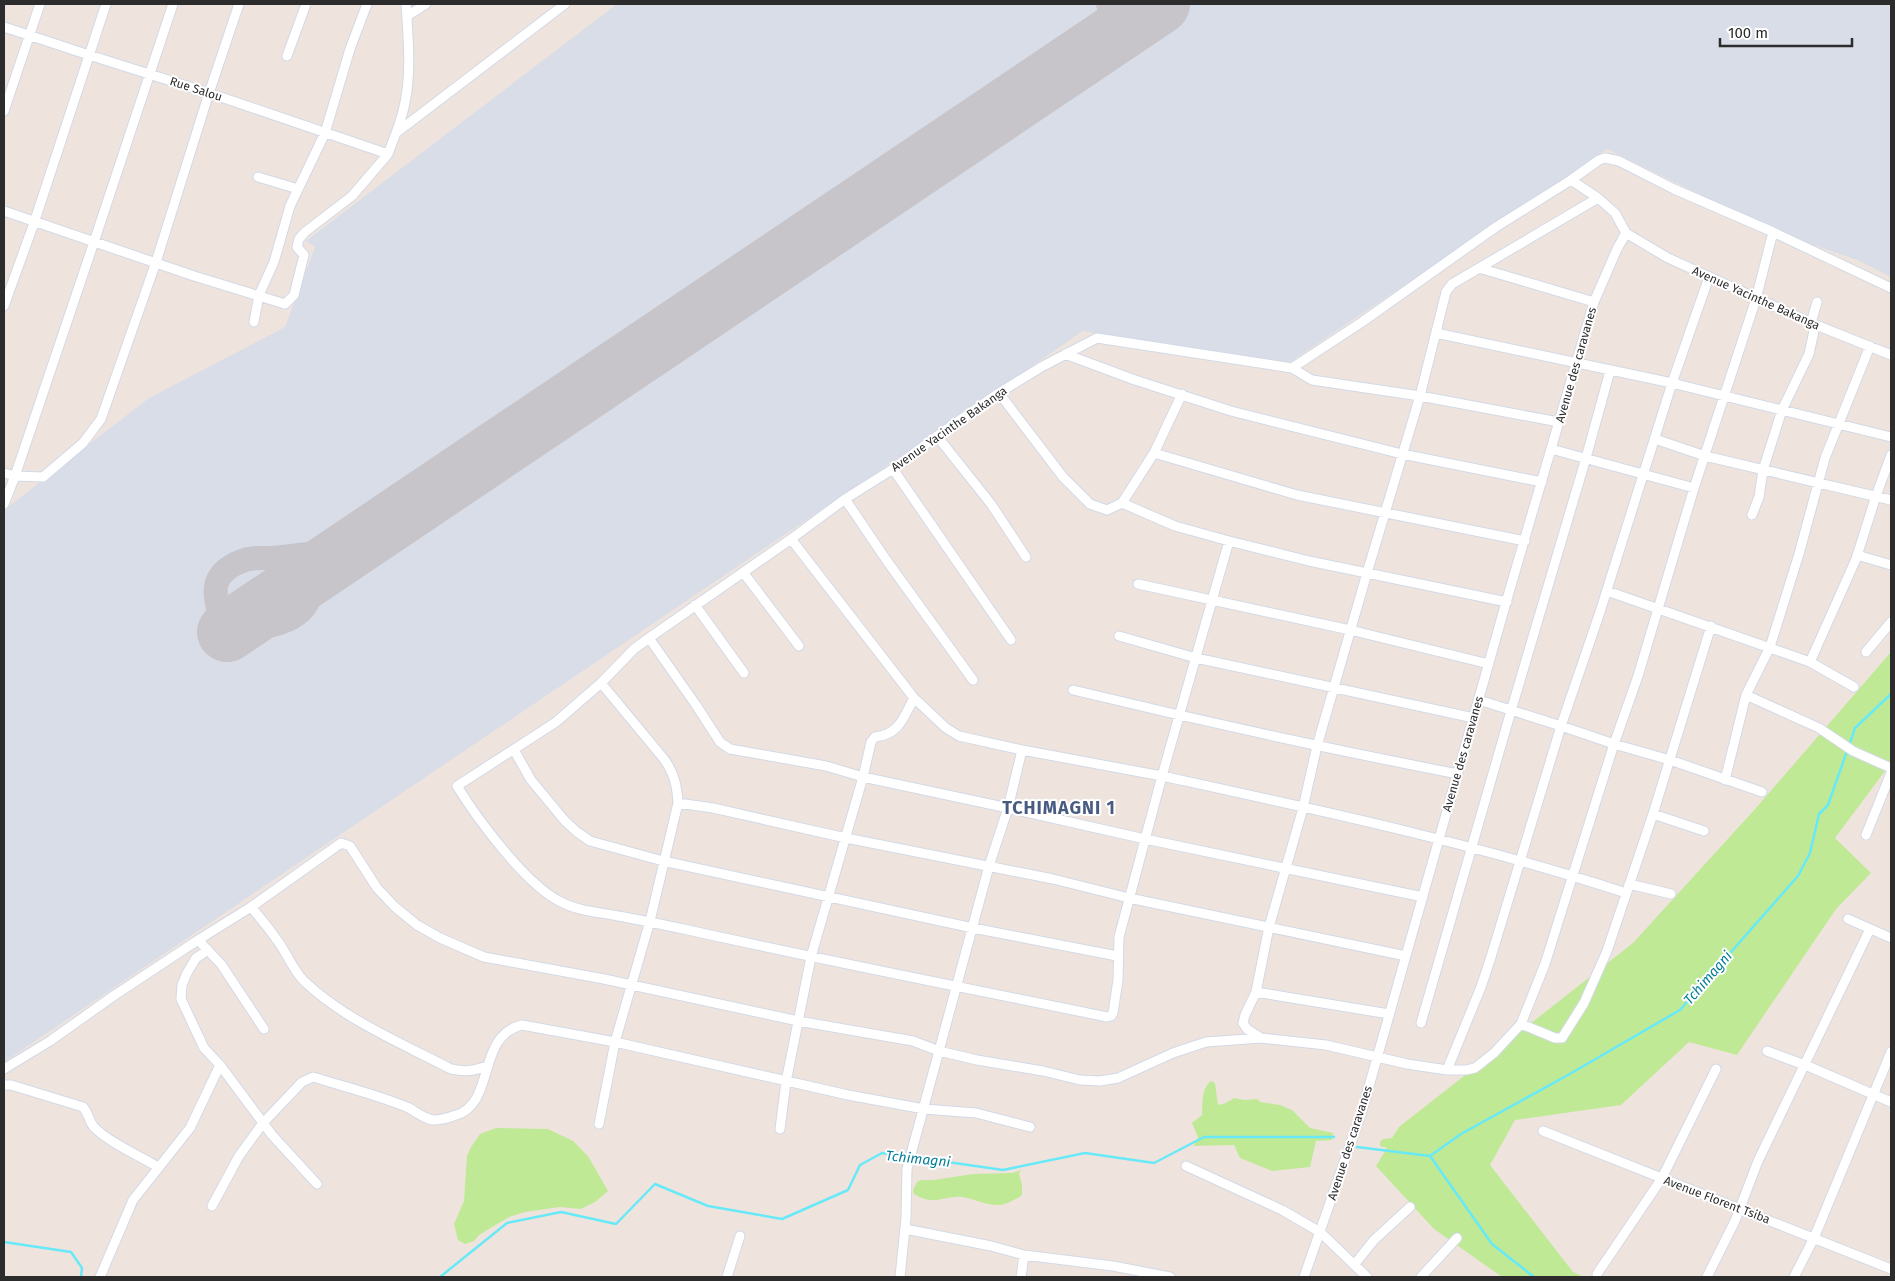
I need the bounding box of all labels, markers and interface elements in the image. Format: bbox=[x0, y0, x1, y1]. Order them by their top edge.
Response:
scale bar bbox=[1720, 15, 1852, 47]
text: 100 m bbox=[1728, 24, 1768, 42]
street label: Rue Salou bbox=[168, 74, 224, 104]
street label: Avenue Yacinthe Bakanga bbox=[1690, 263, 1822, 333]
street label: Avenue des caravanes bbox=[1553, 305, 1599, 424]
street label: Avenue Yacinthe Bakanga bbox=[888, 384, 1010, 474]
street label: Avenue des caravanes bbox=[1440, 694, 1486, 813]
district label: TCHIMAGNI 1 bbox=[1002, 797, 1116, 819]
water label: Tchimagni bbox=[1680, 948, 1736, 1008]
street label: Avenue des caravanes bbox=[1325, 1084, 1375, 1202]
water label: Tchimagni bbox=[885, 1147, 951, 1171]
street label: Avenue Florent Tsiba bbox=[1662, 1173, 1772, 1227]

